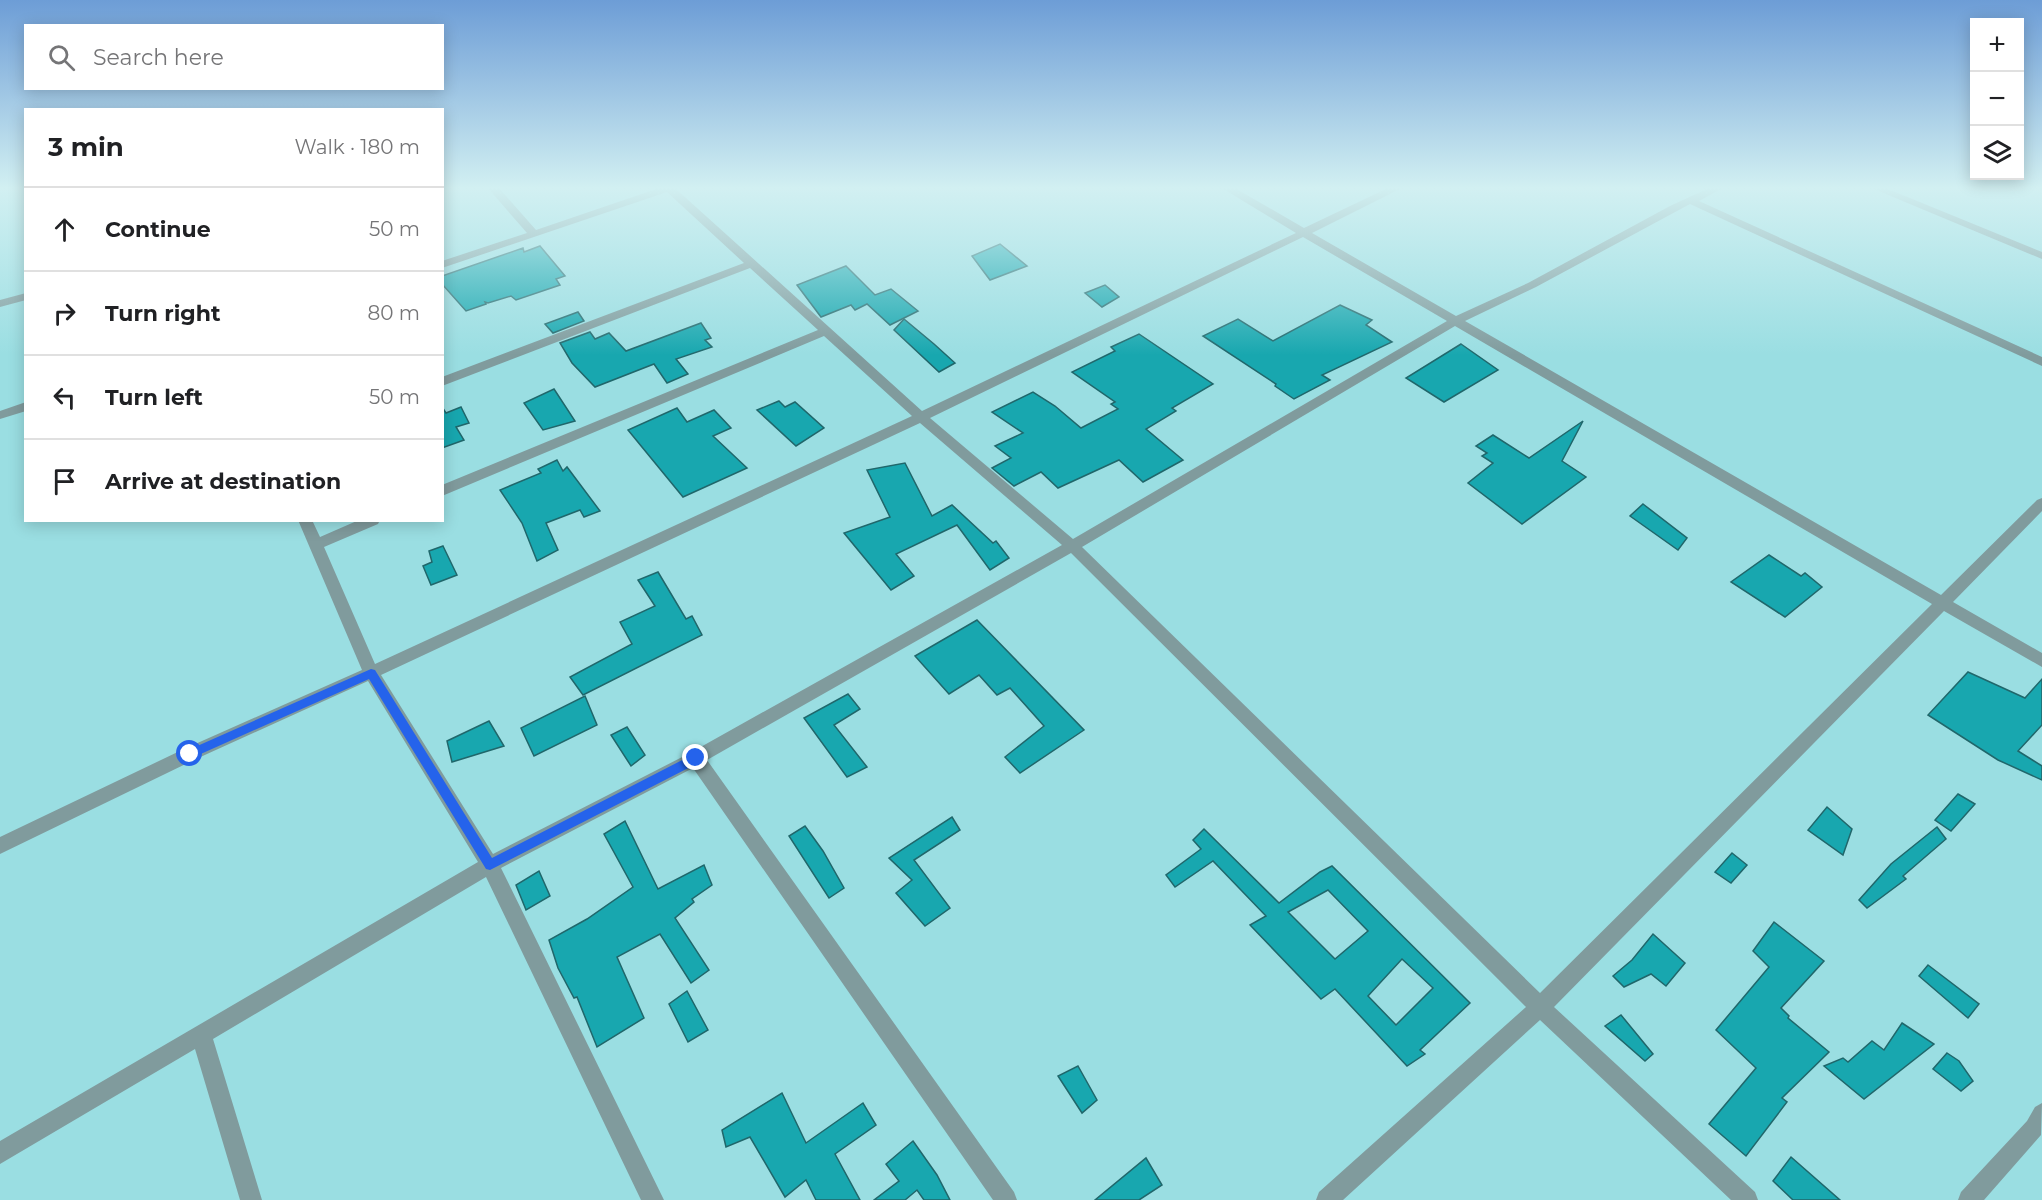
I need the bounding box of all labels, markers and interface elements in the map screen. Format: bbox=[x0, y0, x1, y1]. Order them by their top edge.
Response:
map controls bbox=[1970, 18, 2024, 180]
button: + bbox=[1970, 18, 2024, 72]
search box bbox=[24, 24, 444, 90]
icon: search bbox=[45, 41, 78, 74]
text: Search here bbox=[93, 44, 224, 71]
button: − bbox=[1970, 72, 2024, 126]
button: layers bbox=[1970, 126, 2024, 180]
text: 3 min bbox=[48, 131, 124, 163]
text: Walk · 180 m bbox=[295, 135, 420, 159]
icon: ahead bbox=[48, 213, 81, 246]
text: Continue bbox=[105, 216, 211, 243]
text: 50 m bbox=[369, 217, 420, 241]
icon: right bbox=[48, 297, 81, 330]
text: Turn right bbox=[105, 300, 220, 327]
text: 80 m bbox=[368, 301, 420, 325]
icon: left bbox=[48, 381, 81, 414]
text: Turn left bbox=[105, 384, 203, 411]
text: 50 m bbox=[369, 385, 420, 409]
icon: arrive bbox=[48, 465, 81, 498]
text: Arrive at destination bbox=[105, 468, 341, 495]
route start bbox=[176, 740, 202, 766]
route end bbox=[682, 744, 708, 770]

